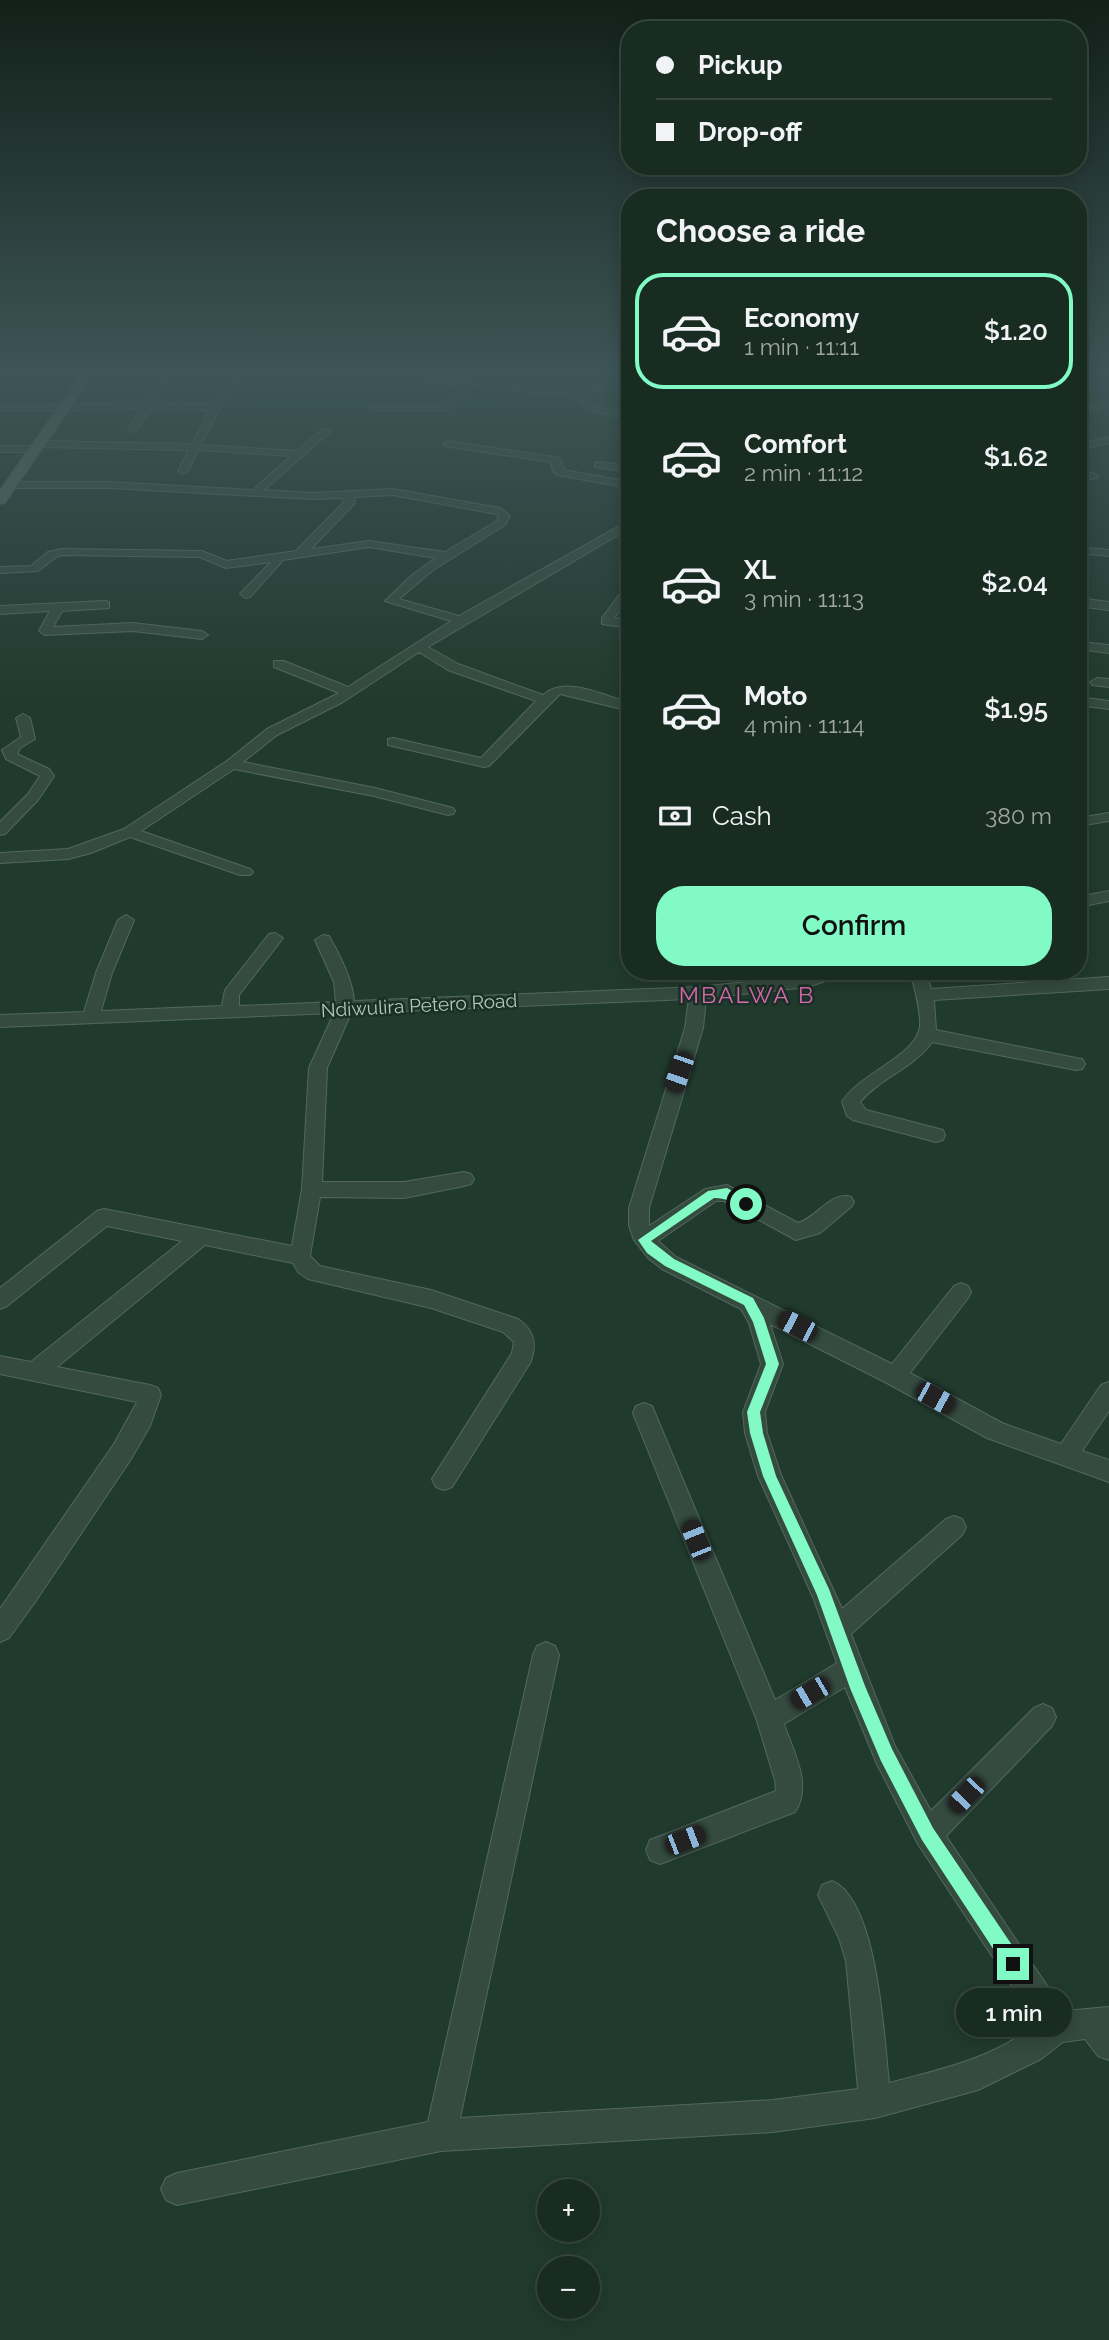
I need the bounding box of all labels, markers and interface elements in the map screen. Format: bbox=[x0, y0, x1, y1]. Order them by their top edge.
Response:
text: Pickup bbox=[698, 50, 783, 80]
text: Drop-off bbox=[698, 117, 802, 147]
text: Choose a ride bbox=[656, 212, 865, 249]
icon: car bbox=[660, 300, 723, 363]
text: Economy bbox=[744, 303, 859, 333]
text: $1.20 bbox=[984, 316, 1048, 346]
text: 1 min · 11:11 bbox=[744, 333, 859, 360]
icon: car bbox=[660, 426, 723, 489]
text: Comfort bbox=[744, 429, 847, 459]
text: $1.62 bbox=[984, 442, 1048, 472]
text: 2 min · 11:12 bbox=[744, 459, 863, 486]
icon: car bbox=[660, 552, 723, 615]
text: XL bbox=[744, 555, 776, 585]
text: $2.04 bbox=[981, 568, 1048, 598]
text: 3 min · 11:13 bbox=[744, 585, 864, 612]
icon: car bbox=[660, 678, 723, 741]
text: Moto bbox=[744, 681, 807, 711]
text: $1.95 bbox=[984, 694, 1048, 724]
text: 4 min · 11:14 bbox=[744, 711, 864, 738]
icon: cash bbox=[656, 797, 694, 835]
text: Cash bbox=[712, 801, 772, 831]
text: 380 m bbox=[985, 802, 1052, 829]
button: Confirm bbox=[656, 886, 1052, 966]
district label: MBALWA B bbox=[679, 981, 815, 1008]
street label: Ndiwulira Petero Road bbox=[320, 989, 518, 1021]
car bbox=[663, 1049, 696, 1095]
route start bbox=[730, 1188, 762, 1220]
car bbox=[774, 1307, 821, 1345]
car bbox=[912, 1379, 959, 1417]
car bbox=[679, 1517, 714, 1563]
car bbox=[787, 1673, 834, 1713]
car bbox=[944, 1773, 989, 1817]
car bbox=[662, 1823, 709, 1857]
route end bbox=[997, 1948, 1029, 1980]
callout: 1 min bbox=[955, 1988, 1071, 2038]
text: 1 min bbox=[985, 1999, 1043, 2026]
map controls bbox=[537, 2179, 600, 2319]
button: + bbox=[537, 2179, 600, 2242]
button: − bbox=[537, 2256, 600, 2319]

